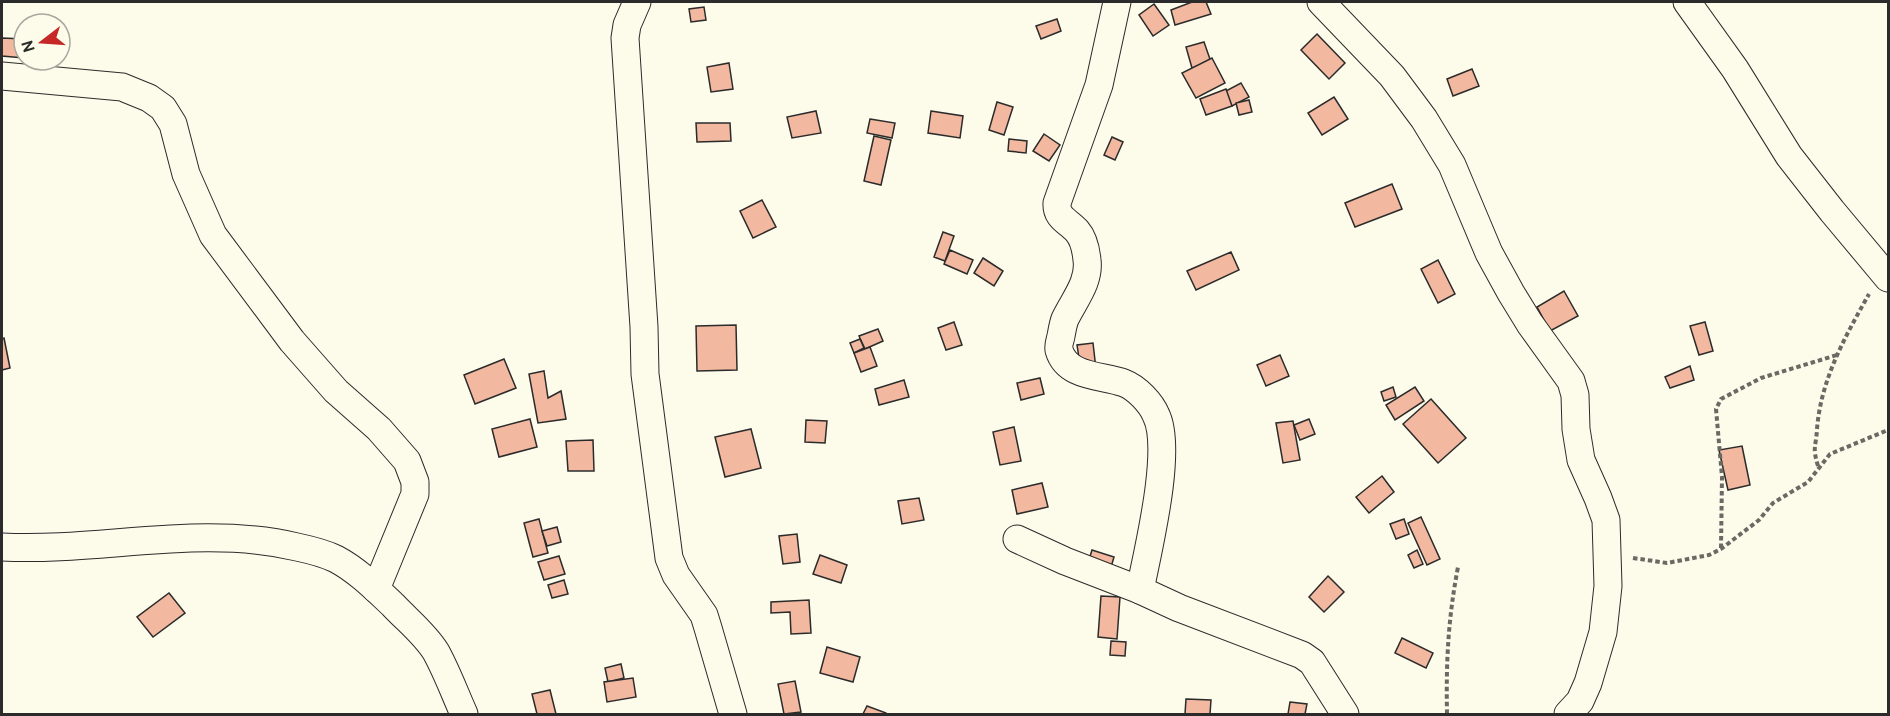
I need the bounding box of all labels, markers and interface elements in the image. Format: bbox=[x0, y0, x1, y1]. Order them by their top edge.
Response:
north arrow bbox=[12, 12, 72, 72]
text: N bbox=[18, 37, 41, 54]

